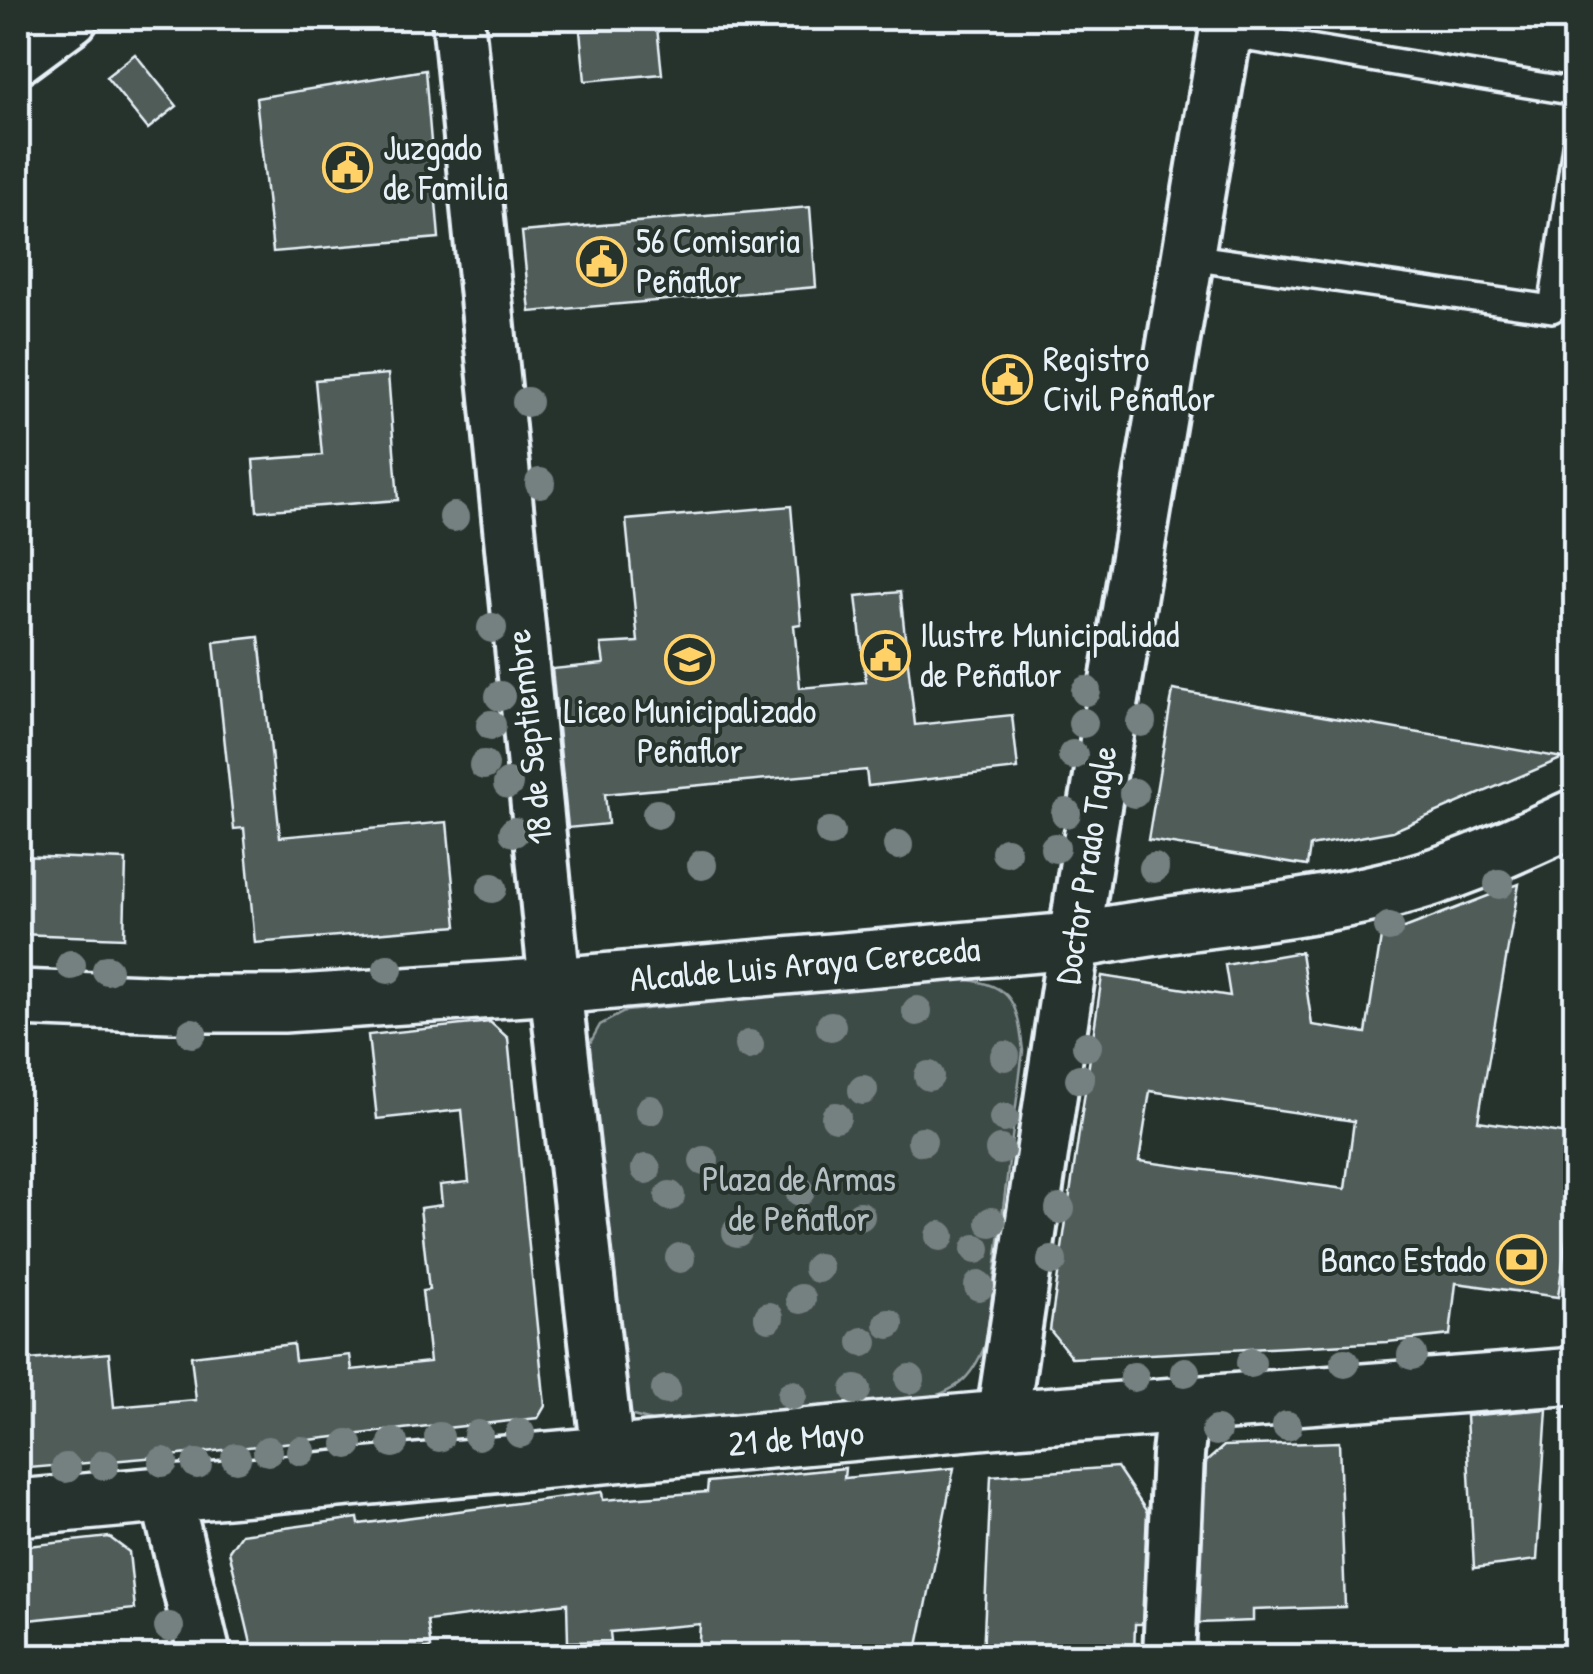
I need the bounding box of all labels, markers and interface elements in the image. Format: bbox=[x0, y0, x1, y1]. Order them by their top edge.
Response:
place label: Juzgado de Familia bbox=[383, 124, 508, 211]
public building icon: Juzgado de Familia bbox=[322, 142, 374, 194]
place label: 56 Comisaria Peñaflor bbox=[636, 217, 800, 304]
public building icon: 56 Comisaria Peñaflor bbox=[575, 235, 627, 287]
place label: Registro Civil Peñaflor bbox=[1043, 335, 1215, 422]
public building icon: Registro Civil Peñaflor bbox=[982, 353, 1034, 405]
place label: Ilustre Municipalidad de Peñaflor bbox=[920, 611, 1179, 698]
street label: 18 de Septiembre bbox=[494, 627, 563, 847]
public building icon: Ilustre Municipalidad de Peñaflor bbox=[859, 629, 911, 681]
school or university icon: Liceo Municipalizado Peñaflor bbox=[664, 633, 716, 685]
place label: Liceo Municipalizado Peñaflor bbox=[564, 687, 816, 774]
street label: Doctor Prado Tagle bbox=[1043, 742, 1128, 987]
street label: Alcalde Luis Araya Cereceda bbox=[628, 925, 982, 1002]
park label: Plaza de Armas de Peñaflor bbox=[702, 1155, 896, 1242]
bank icon: Banco Estado bbox=[1495, 1234, 1547, 1286]
place label: Banco Estado bbox=[1321, 1236, 1486, 1283]
street label: 21 de Mayo bbox=[726, 1408, 866, 1467]

